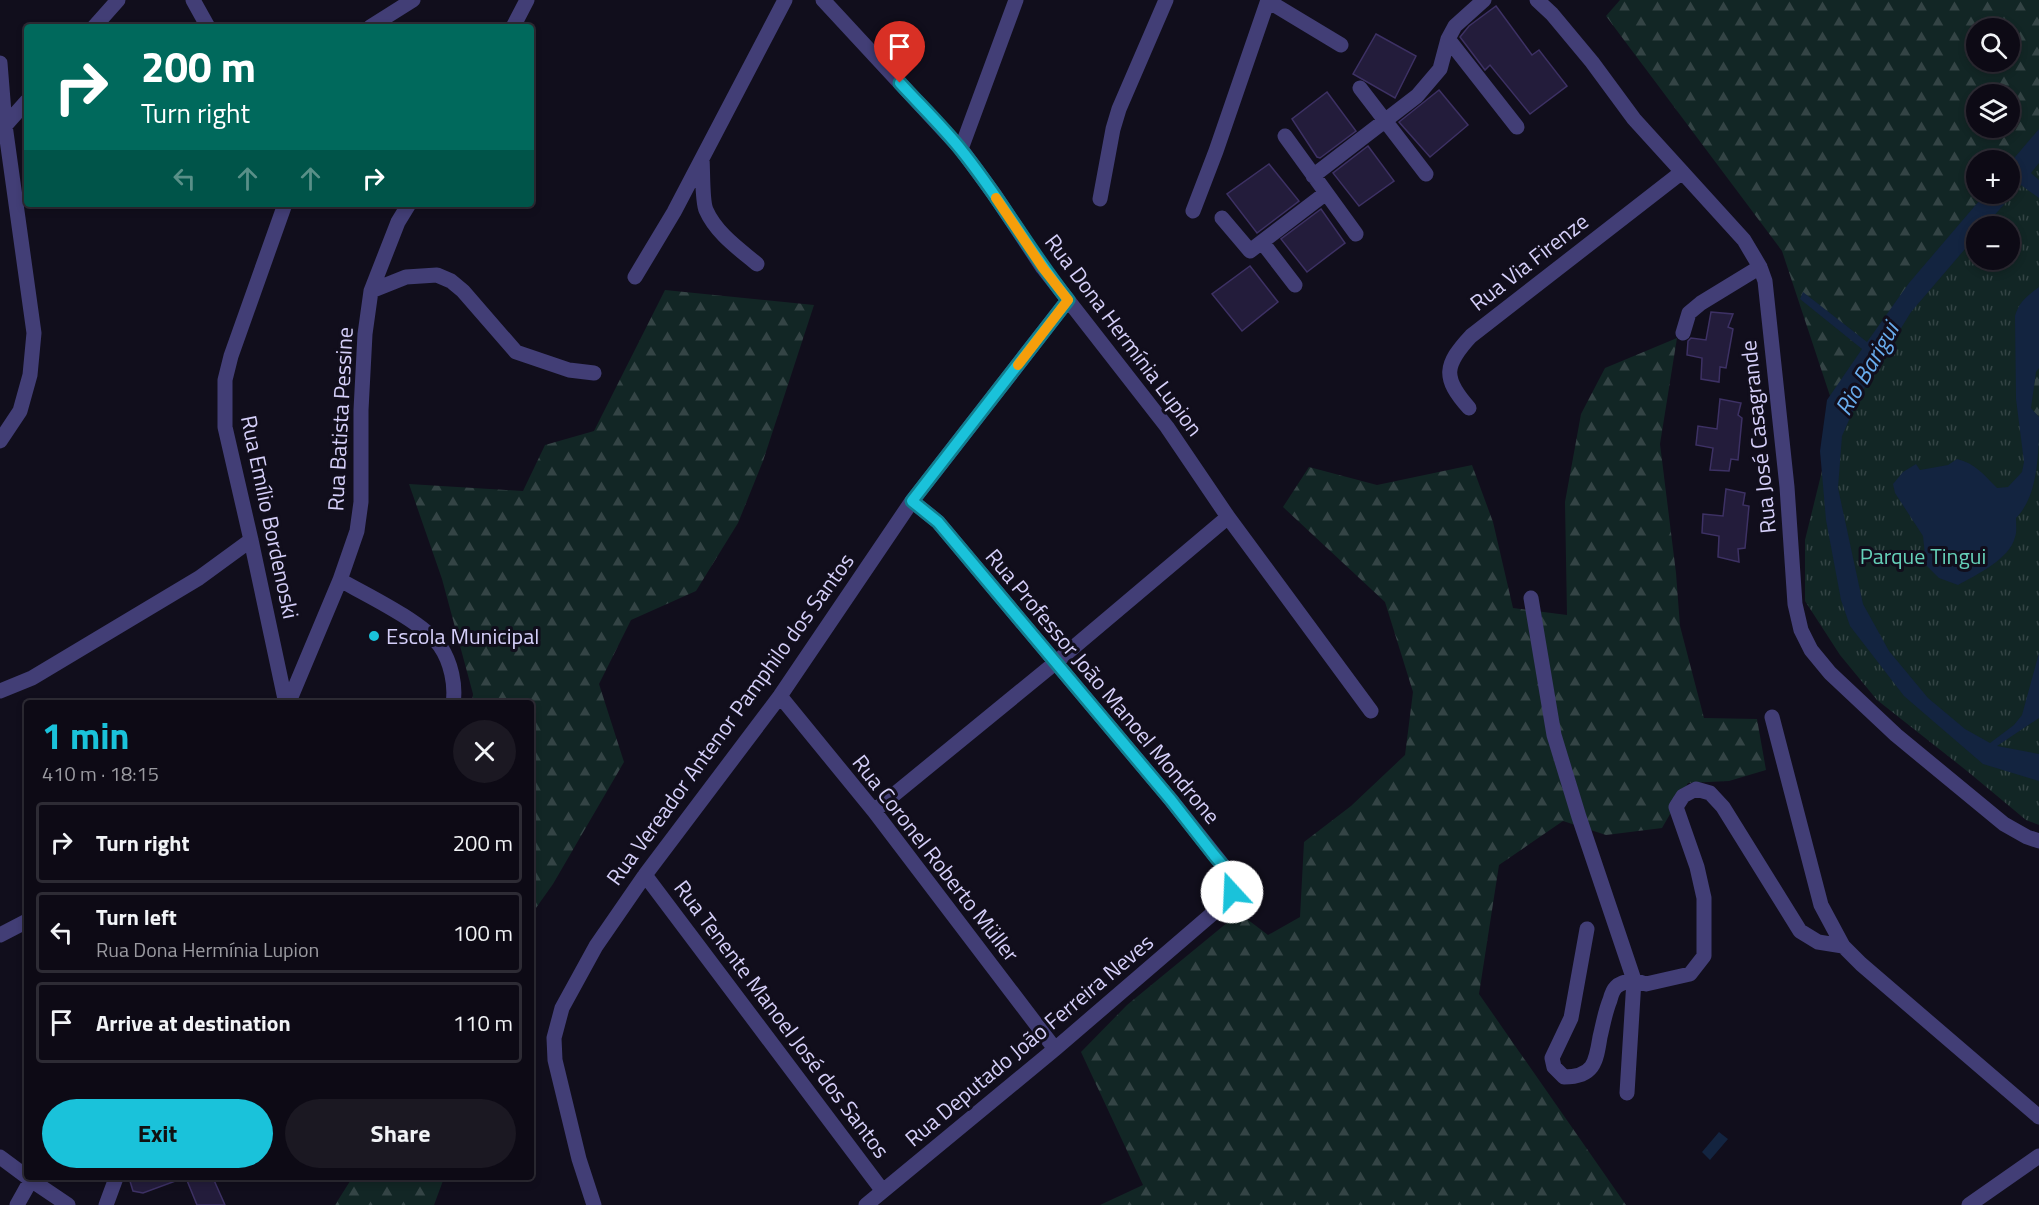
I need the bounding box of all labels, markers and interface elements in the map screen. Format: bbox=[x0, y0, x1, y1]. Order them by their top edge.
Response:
map controls bbox=[1966, 18, 2020, 270]
button: search bbox=[1966, 18, 2020, 72]
pin bbox=[874, 21, 925, 83]
icon: arrive bbox=[883, 30, 916, 63]
text: 200 m bbox=[141, 34, 256, 98]
icon: right bbox=[42, 48, 120, 126]
button: layers bbox=[1966, 84, 2020, 138]
text: Turn right bbox=[141, 92, 250, 133]
button: + bbox=[1966, 150, 2020, 204]
icon: left bbox=[168, 162, 201, 195]
icon: ahead bbox=[231, 162, 264, 195]
icon: ahead bbox=[294, 162, 327, 195]
icon: right bbox=[357, 162, 390, 195]
street label: Rua Via Firenze bbox=[1462, 205, 1596, 319]
button: − bbox=[1966, 216, 2020, 270]
street label: Rua Dona Hermínia Lupion bbox=[1037, 227, 1211, 443]
water label: Rio Barigui bbox=[1825, 313, 1909, 422]
street label: Rua Batista Pessine bbox=[318, 326, 362, 512]
street label: Rua José Casagrande bbox=[1731, 339, 1785, 535]
street label: Rua Emílio Bordenoski bbox=[232, 412, 308, 622]
park label: Parque Tingui bbox=[1860, 539, 1986, 573]
street label: Rua Professor João Manoel Mondrone bbox=[977, 541, 1229, 831]
street label: Rua Vereador Antenor Pamphilo dos Santos bbox=[598, 546, 862, 892]
place label: Escola Municipal bbox=[386, 619, 539, 653]
marker: Escola Municipal bbox=[367, 629, 381, 643]
text: 1 min bbox=[42, 708, 129, 763]
button: close bbox=[453, 720, 516, 783]
street label: Rua Coronel Roberto Müller bbox=[844, 747, 1028, 969]
text: 410 m · 18:15 bbox=[42, 758, 159, 789]
icon: right bbox=[45, 826, 78, 859]
text: Turn right bbox=[96, 826, 190, 860]
text: 200 m bbox=[453, 826, 513, 860]
position arrow bbox=[1200, 860, 1264, 924]
street label: Rua Tenente Manoel José dos Santos bbox=[666, 873, 898, 1165]
text: Turn left bbox=[96, 900, 177, 934]
icon: left bbox=[45, 916, 78, 949]
text: 100 m bbox=[453, 916, 513, 950]
street label: Rua Deputado João Ferreira Neves bbox=[897, 925, 1161, 1155]
text: Rua Dona Hermínia Lupion bbox=[96, 934, 319, 965]
icon: arrive bbox=[45, 1006, 78, 1039]
text: Arrive at destination bbox=[96, 1006, 291, 1040]
text: 110 m bbox=[453, 1006, 513, 1040]
button: Exit bbox=[42, 1099, 273, 1168]
button: Share bbox=[285, 1099, 516, 1168]

